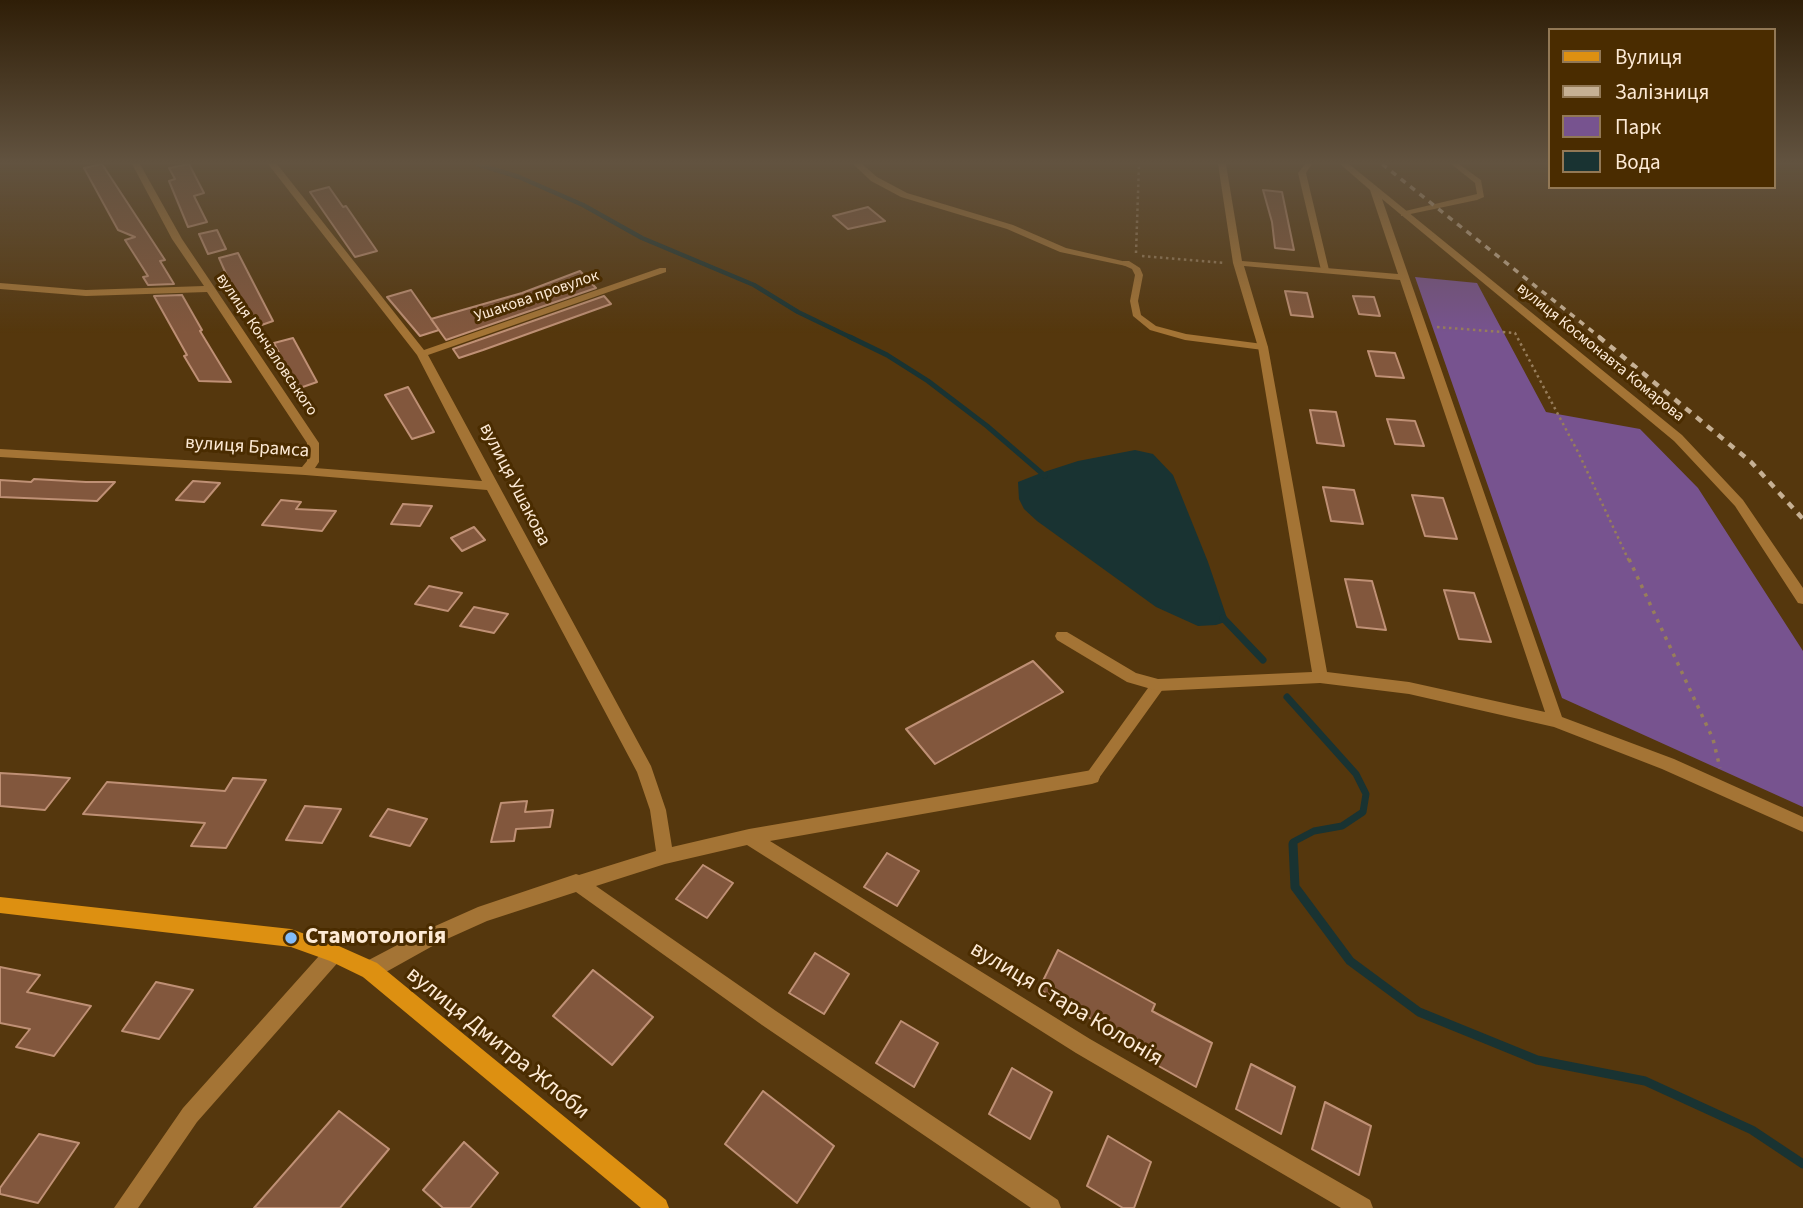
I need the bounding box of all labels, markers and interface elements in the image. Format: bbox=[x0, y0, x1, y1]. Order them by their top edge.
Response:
legend bbox=[1548, 28, 1775, 189]
text: Вулиця bbox=[1615, 42, 1682, 72]
text: Залізниця bbox=[1615, 77, 1709, 107]
text: Парк bbox=[1615, 112, 1661, 142]
text: Вода bbox=[1615, 147, 1661, 177]
street label: Ушакова провулок bbox=[472, 267, 602, 327]
street label: вулиця Кончаловського bbox=[211, 270, 321, 420]
street label: вулиця Космонавта Комарова bbox=[1512, 279, 1688, 427]
street label: вулиця Ушакова bbox=[473, 420, 555, 550]
street label: вулиця Брамса bbox=[184, 432, 310, 464]
place label: Стамотологія bbox=[305, 924, 446, 952]
marker: Стамотологія bbox=[283, 930, 299, 946]
street label: вулиця Стара Колонія bbox=[965, 936, 1167, 1074]
street label: вулиця Дмитра Жлоби bbox=[400, 962, 594, 1126]

